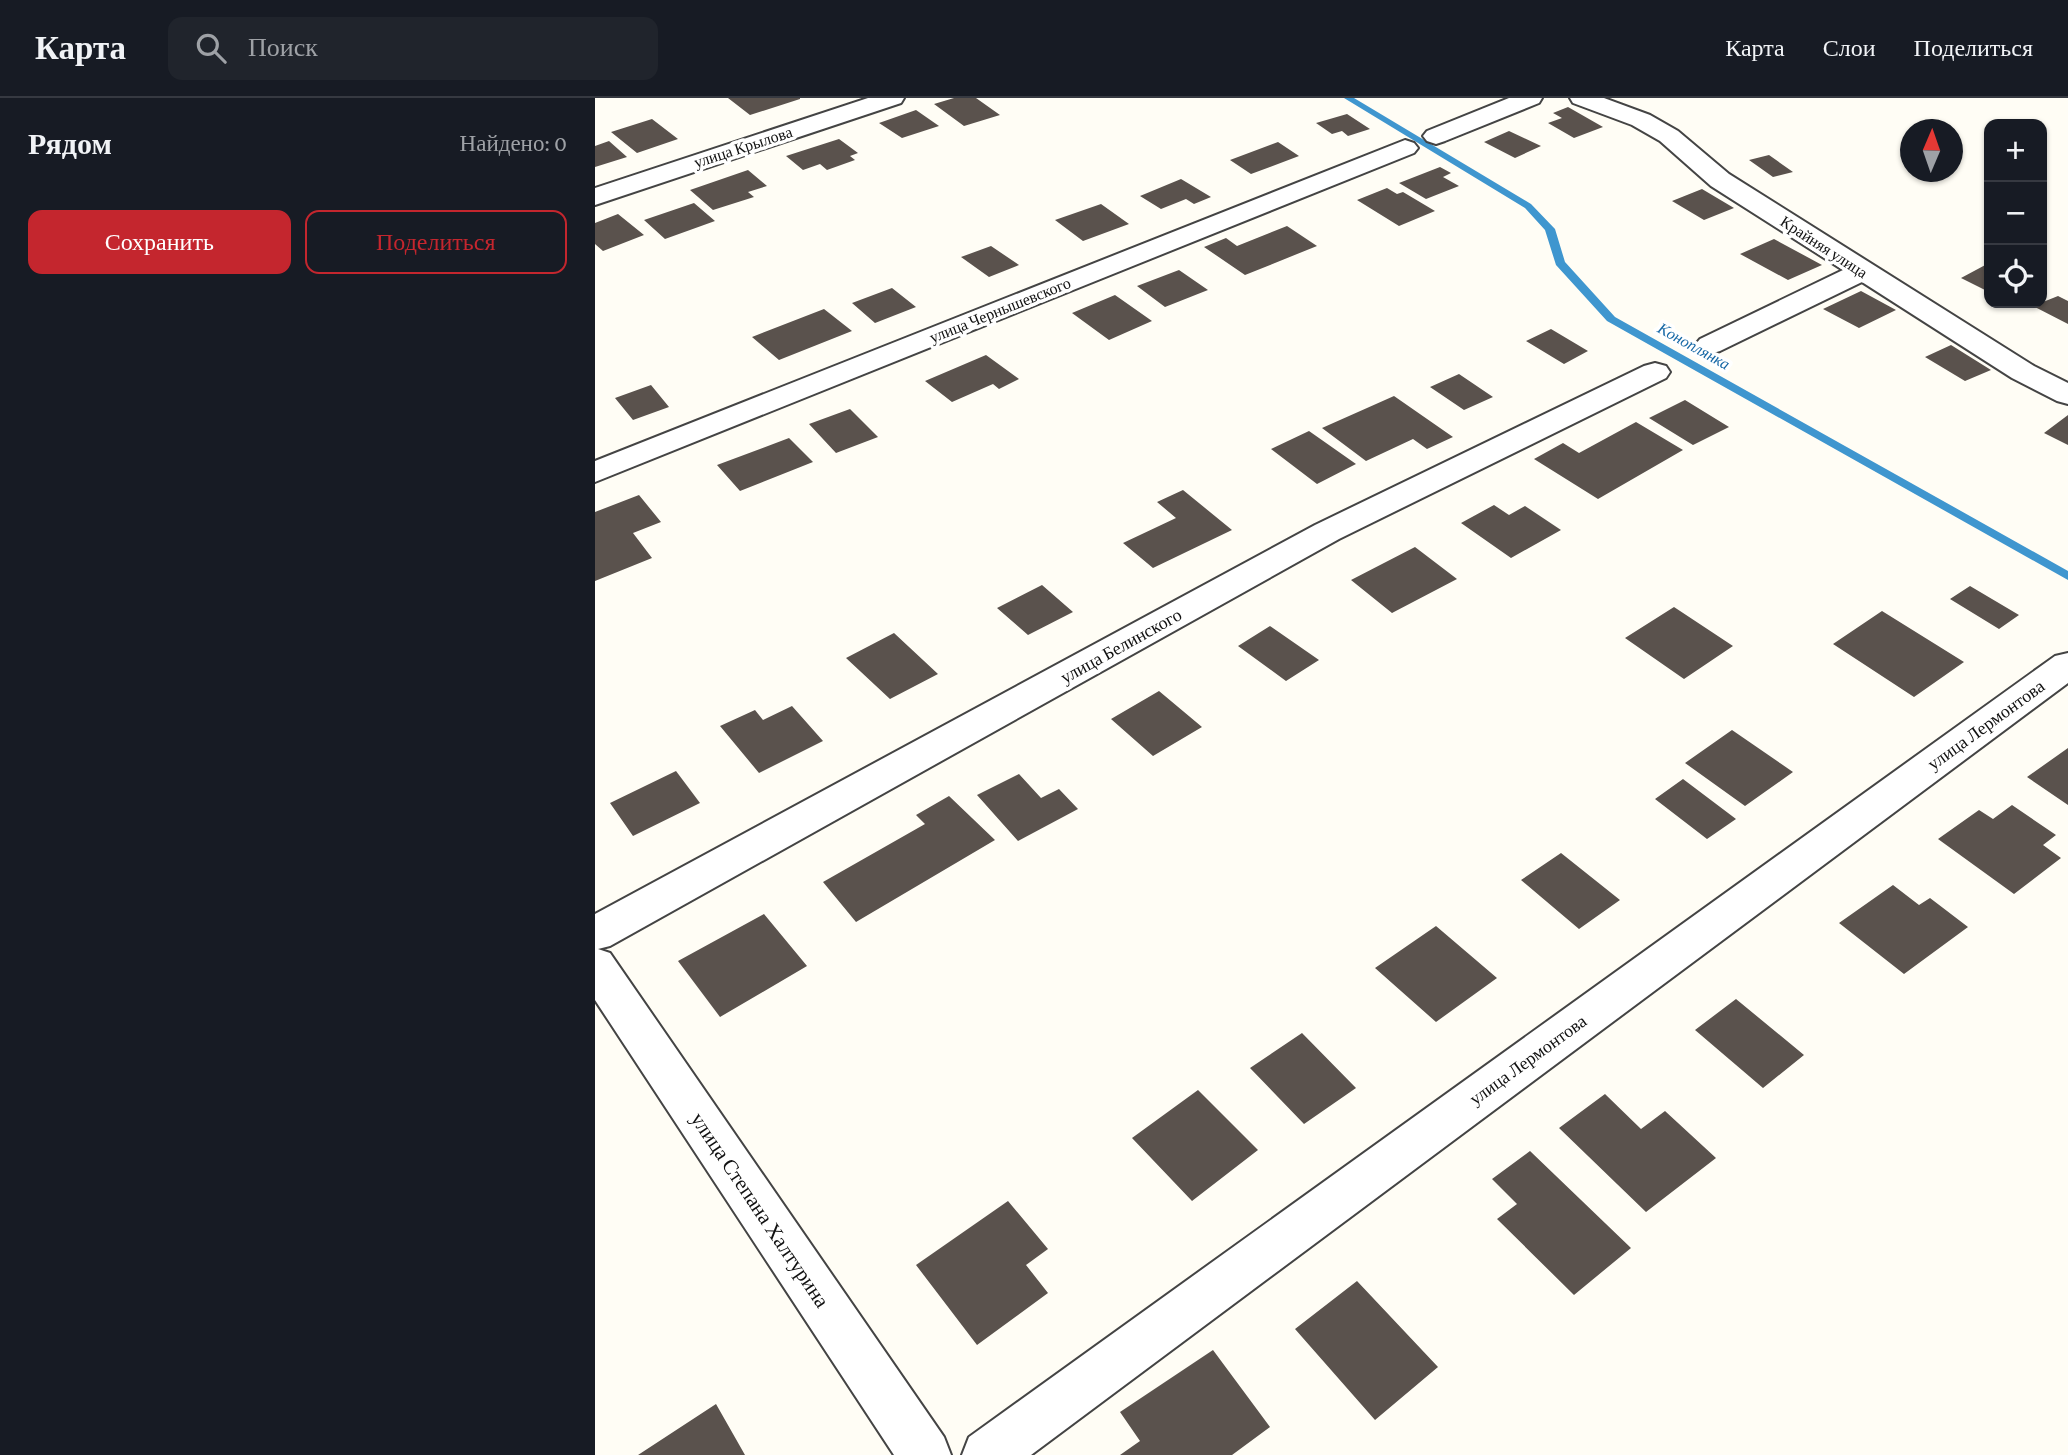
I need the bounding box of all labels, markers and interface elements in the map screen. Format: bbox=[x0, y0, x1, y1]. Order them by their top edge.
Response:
search box bbox=[168, 17, 658, 80]
text: Карта bbox=[35, 29, 126, 66]
icon: search bbox=[192, 29, 230, 67]
text: Поиск bbox=[248, 33, 318, 62]
text: Карта bbox=[1725, 34, 1785, 61]
text: Слои bbox=[1823, 34, 1876, 61]
text: Поделиться bbox=[1914, 34, 2033, 61]
north arrow bbox=[1900, 119, 1963, 182]
map controls bbox=[1984, 119, 2047, 308]
button: + bbox=[1984, 119, 2047, 182]
street label: улица Крылова bbox=[692, 123, 795, 172]
text: Рядом bbox=[28, 127, 112, 160]
text: Найдено: 0 bbox=[460, 130, 567, 156]
button: − bbox=[1984, 182, 2047, 245]
button: Сохранить bbox=[28, 210, 291, 274]
button: Поделиться bbox=[305, 210, 567, 274]
street label: Крайняя улица bbox=[1777, 213, 1871, 282]
button: locate bbox=[1984, 245, 2047, 308]
street label: улица Чернышевского bbox=[927, 274, 1073, 347]
water label: Коноплянка bbox=[1654, 319, 1733, 373]
street label: улица Белинского bbox=[1057, 604, 1185, 688]
street label: улица Лермонтова bbox=[1924, 676, 2048, 774]
street label: улица Лермонтова bbox=[1466, 1011, 1590, 1109]
street label: улица Степана Халтурина bbox=[686, 1108, 835, 1313]

